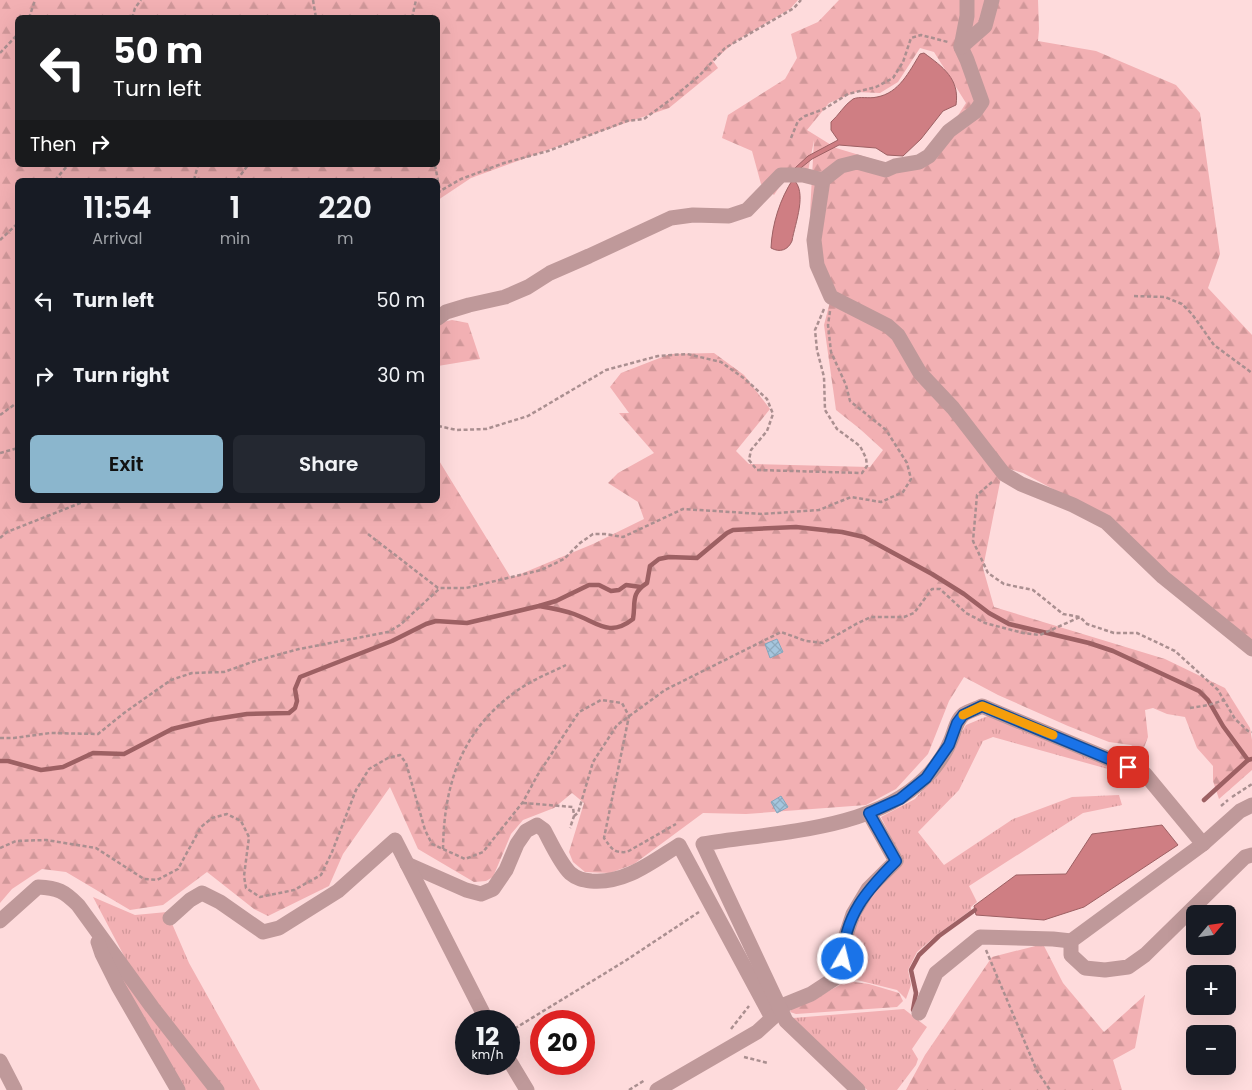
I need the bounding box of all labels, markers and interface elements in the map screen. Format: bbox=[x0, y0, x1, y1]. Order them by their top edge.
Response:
text: 50 m bbox=[113, 26, 203, 75]
icon: left bbox=[30, 35, 95, 100]
text: Turn left bbox=[113, 73, 201, 104]
icon: right bbox=[86, 130, 114, 158]
text: Then bbox=[30, 131, 76, 158]
text: 11:54 bbox=[83, 186, 152, 229]
text: 1 bbox=[230, 186, 240, 229]
text: 220 bbox=[318, 186, 372, 229]
text: Arrival bbox=[92, 227, 143, 250]
text: min bbox=[220, 227, 250, 250]
text: m bbox=[337, 227, 353, 250]
icon: left bbox=[30, 287, 58, 315]
text: Turn left bbox=[73, 287, 154, 314]
text: 50 m bbox=[376, 287, 425, 314]
icon: right bbox=[30, 362, 58, 390]
text: Turn right bbox=[73, 362, 169, 389]
text: 30 m bbox=[377, 362, 425, 389]
button: Exit bbox=[30, 435, 223, 493]
button: Share bbox=[233, 435, 425, 493]
pin bbox=[1107, 746, 1149, 788]
icon: arrive bbox=[1114, 753, 1142, 781]
north arrow bbox=[1186, 905, 1236, 955]
map controls bbox=[1186, 905, 1236, 1075]
position arrow bbox=[816, 932, 868, 984]
button: + bbox=[1186, 965, 1236, 1015]
speed limit sign: 20 bbox=[530, 1010, 595, 1075]
text: 12 bbox=[476, 1019, 499, 1054]
button: − bbox=[1186, 1025, 1236, 1075]
text: km/h bbox=[472, 1046, 503, 1063]

